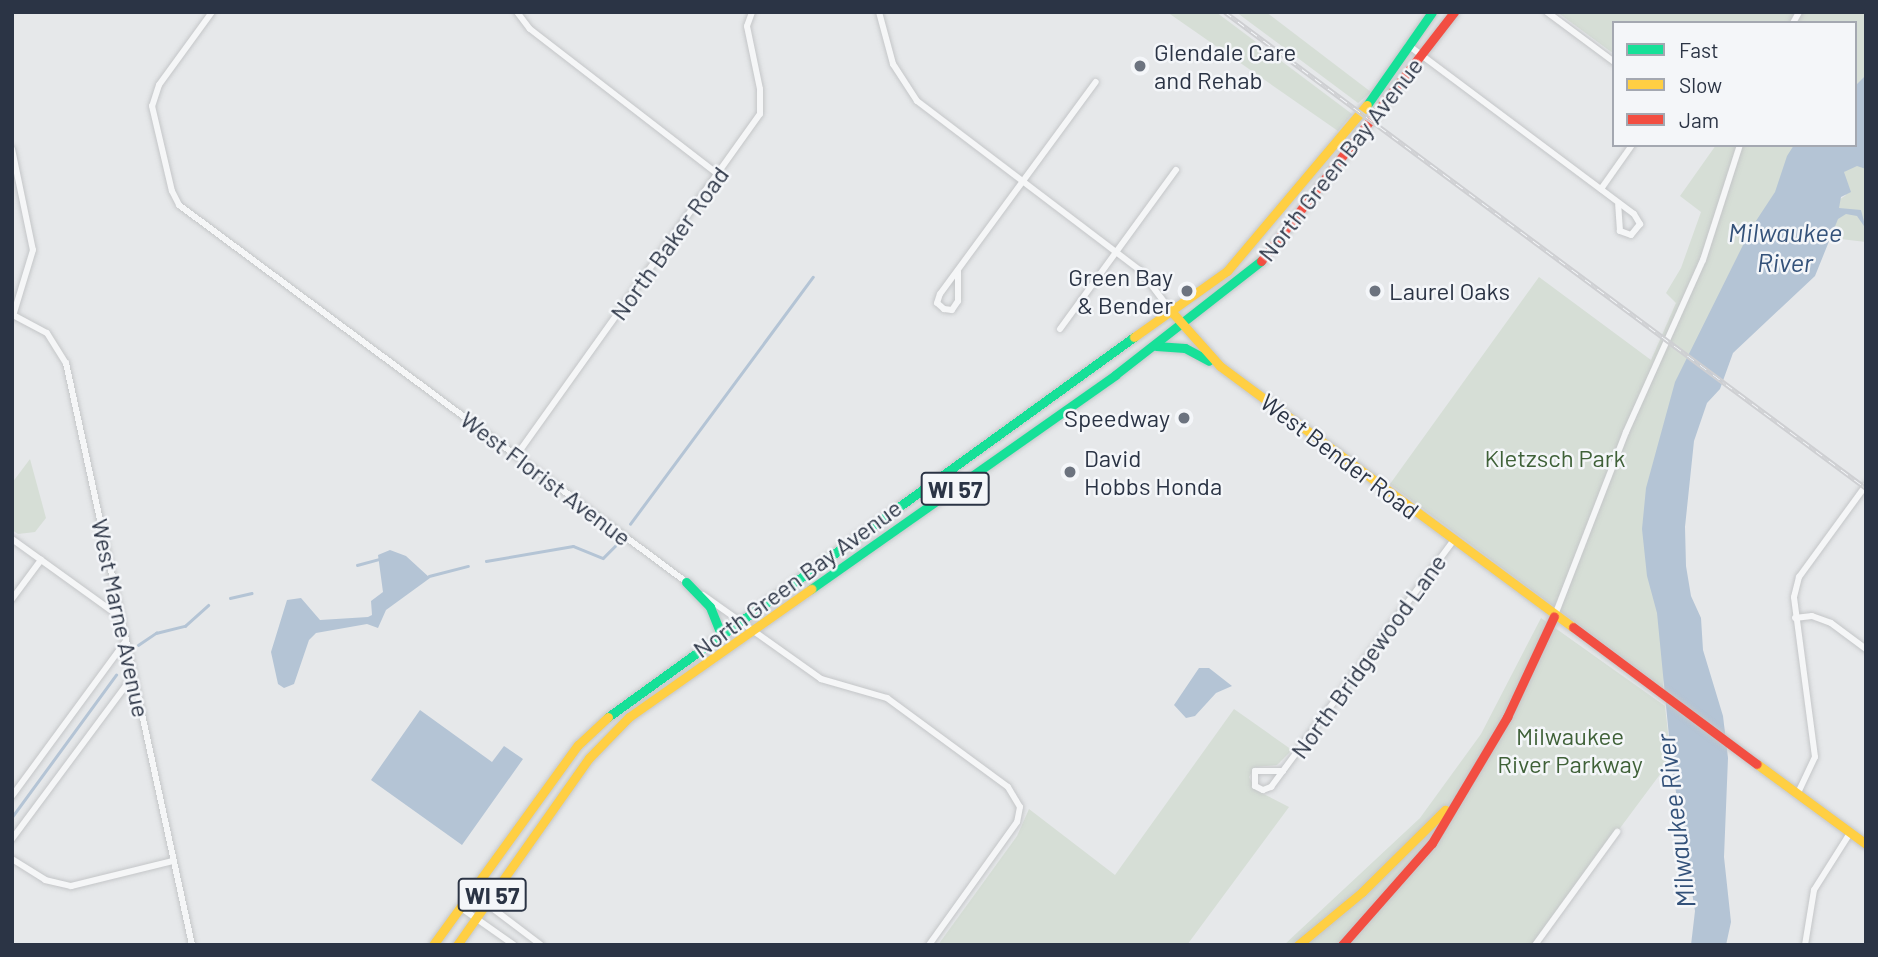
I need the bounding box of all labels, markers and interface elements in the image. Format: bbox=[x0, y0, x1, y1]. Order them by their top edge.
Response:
legend bbox=[1612, 21, 1857, 147]
text: Fast bbox=[1679, 37, 1719, 62]
place label: Glendale Care and Rehab bbox=[1154, 38, 1296, 94]
street label: North Green Bay Avenue bbox=[1251, 51, 1429, 267]
marker: Glendale Care and Rehab bbox=[1132, 58, 1148, 74]
text: Slow bbox=[1679, 72, 1722, 97]
text: Jam bbox=[1679, 107, 1719, 132]
street label: North Baker Road bbox=[604, 161, 734, 325]
water label: Milwaukee River bbox=[1728, 216, 1842, 278]
place label: Green Bay & Bender bbox=[1068, 263, 1173, 319]
place label: Laurel Oaks bbox=[1389, 277, 1510, 305]
marker: Green Bay & Bender bbox=[1179, 283, 1195, 299]
marker: Laurel Oaks bbox=[1367, 283, 1383, 299]
street label: West Bender Road bbox=[1255, 387, 1425, 525]
place label: Speedway bbox=[1064, 404, 1170, 432]
street label: West Florist Avenue bbox=[455, 405, 637, 551]
marker: Speedway bbox=[1176, 410, 1192, 426]
place label: David Hobbs Honda bbox=[1084, 444, 1222, 500]
park label: Kletzsch Park bbox=[1484, 444, 1626, 472]
marker: David Hobbs Honda bbox=[1062, 464, 1078, 480]
road number: WI 57 bbox=[920, 470, 990, 509]
street label: North Green Bay Avenue bbox=[687, 493, 907, 663]
street label: West Marne Avenue bbox=[86, 516, 156, 720]
street label: North Bridgewood Lane bbox=[1284, 548, 1452, 764]
park label: Milwaukee River Parkway bbox=[1497, 722, 1643, 778]
water label: Milwaukee River bbox=[1649, 732, 1701, 910]
road number: WI 57 bbox=[457, 876, 527, 914]

